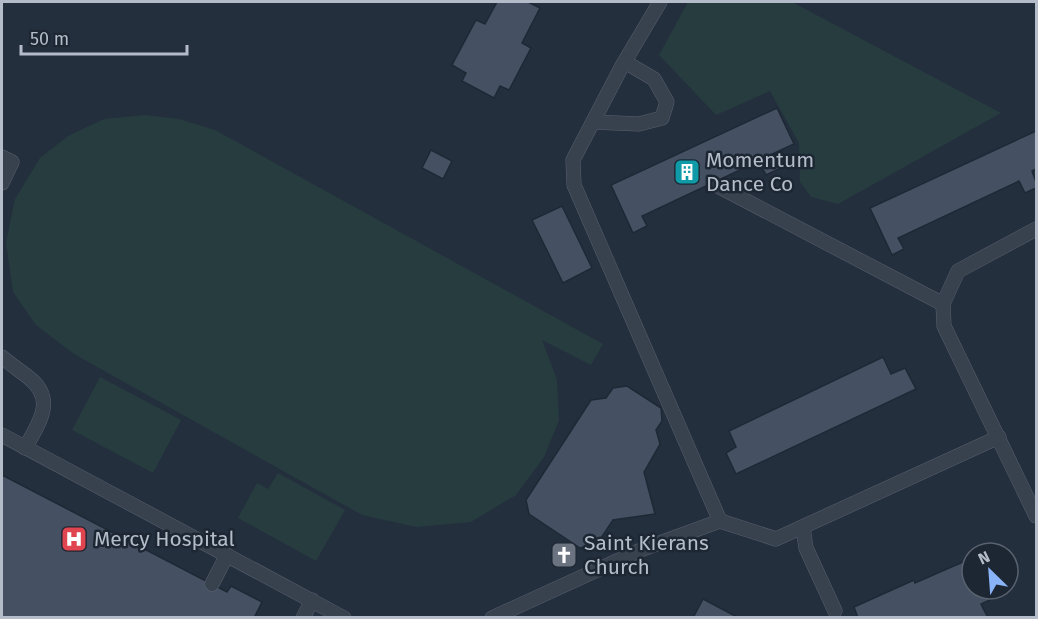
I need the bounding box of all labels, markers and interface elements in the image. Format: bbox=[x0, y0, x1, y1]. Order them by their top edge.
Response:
scale bar bbox=[21, 18, 188, 56]
text: 50 m bbox=[30, 28, 69, 50]
place label: Momentum Dance Co bbox=[706, 147, 814, 197]
building icon: Momentum Dance Co bbox=[672, 157, 702, 187]
hospital icon: Mercy Hospital bbox=[59, 524, 89, 554]
place label: Mercy Hospital bbox=[94, 526, 235, 552]
place label: Saint Kierans Church bbox=[584, 530, 709, 580]
church icon: Saint Kierans Church bbox=[549, 540, 579, 570]
north arrow bbox=[960, 541, 1020, 601]
text: N bbox=[975, 547, 993, 569]

